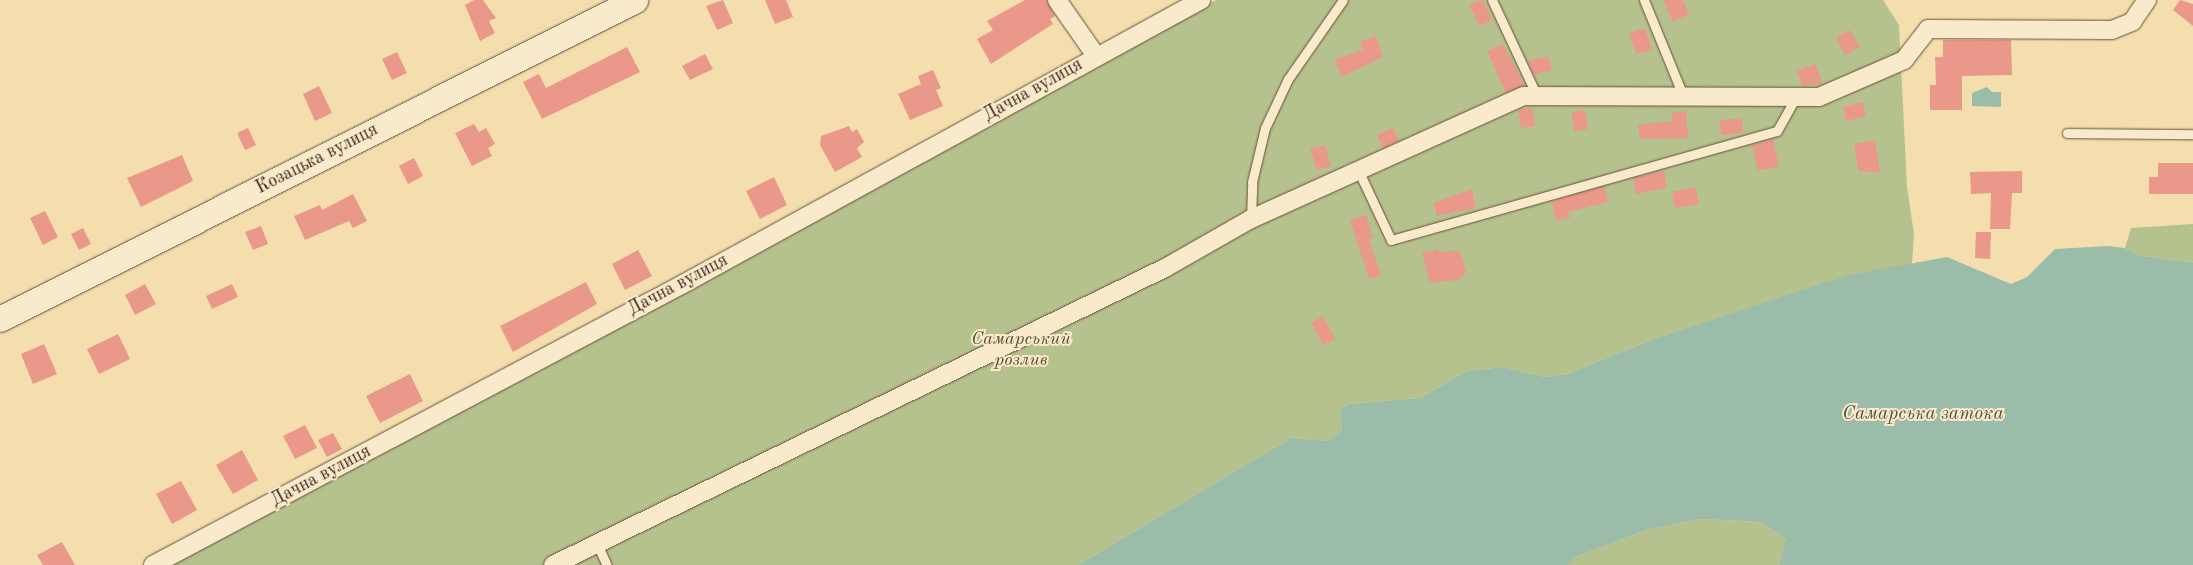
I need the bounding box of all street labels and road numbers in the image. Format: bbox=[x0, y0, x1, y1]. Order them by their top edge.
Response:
street label: Дачна вулиця bbox=[980, 54, 1086, 126]
street label: Козацька вулиця bbox=[252, 119, 382, 199]
street label: Дачна вулиця bbox=[624, 250, 732, 320]
street label: Дачна вулиця bbox=[267, 441, 375, 511]

